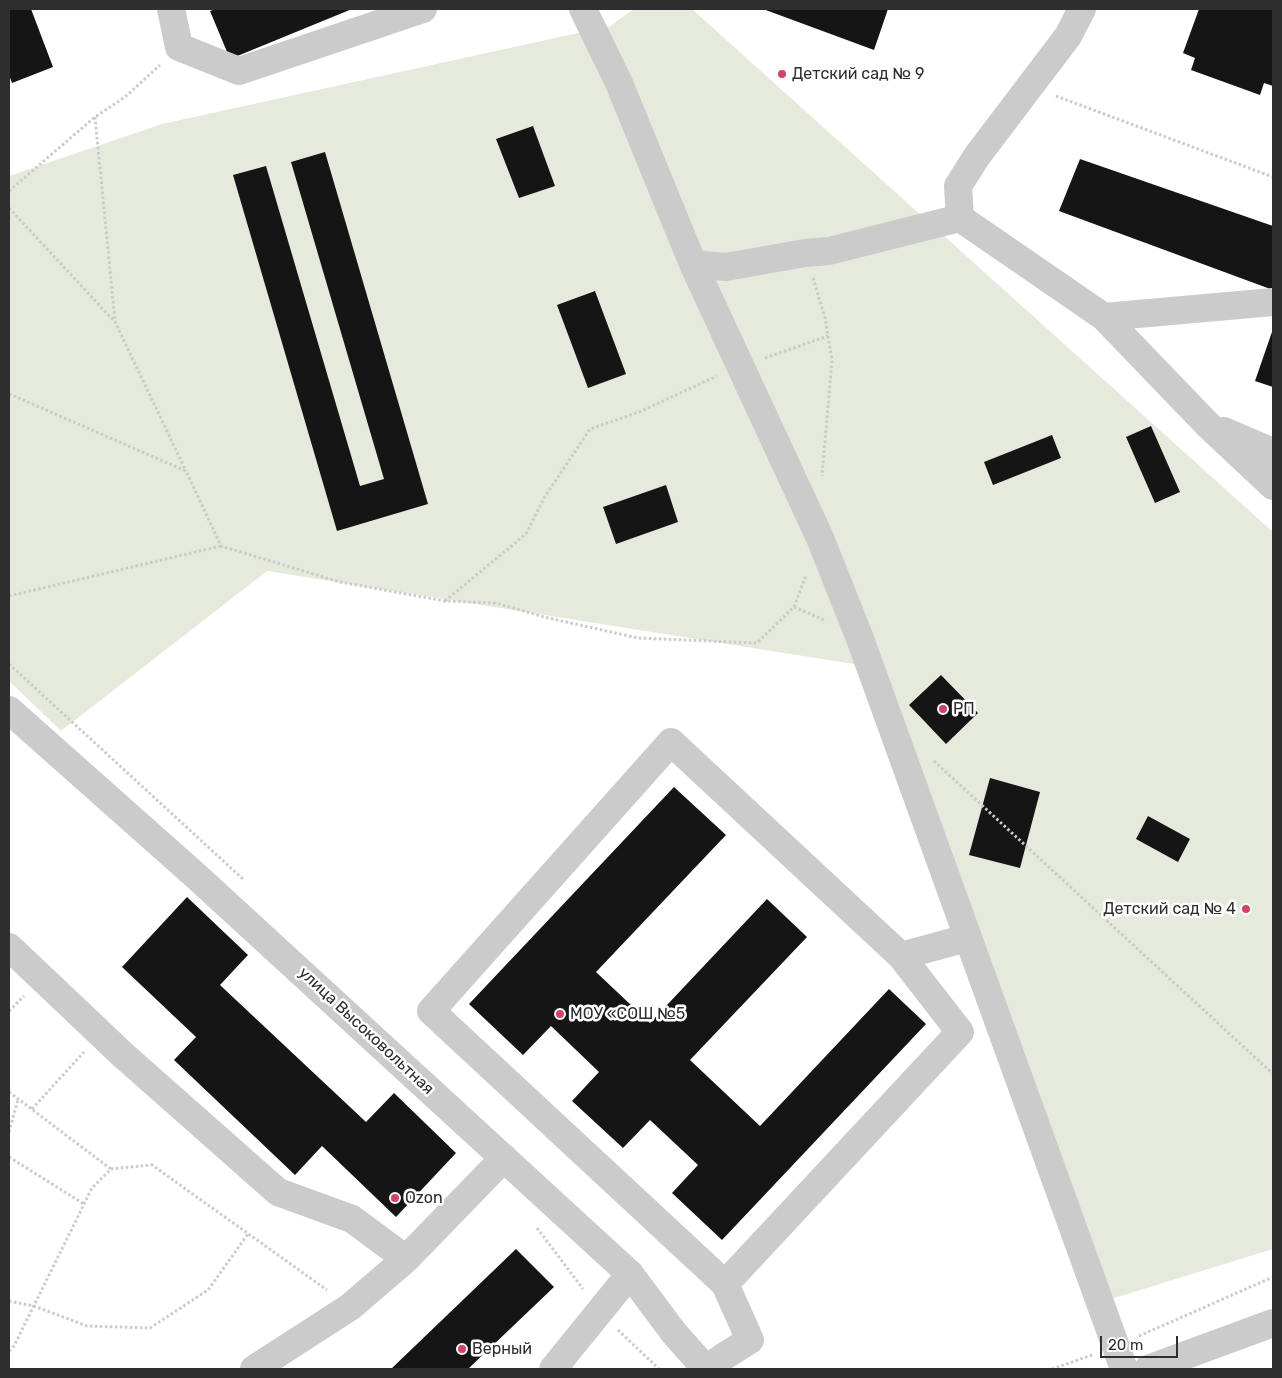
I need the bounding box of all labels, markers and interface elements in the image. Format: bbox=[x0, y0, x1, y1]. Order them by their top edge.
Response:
place label: Детский сад № 9 bbox=[792, 64, 924, 84]
marker: Детский сад № 9 bbox=[776, 68, 788, 80]
place label: РП bbox=[953, 699, 975, 719]
marker: РП bbox=[937, 703, 949, 715]
place label: Детский сад № 4 bbox=[1103, 899, 1236, 919]
marker: Детский сад № 4 bbox=[1240, 903, 1252, 915]
street label: улица Высоковольтная bbox=[294, 963, 438, 1099]
place label: МОУ «СОШ №5 bbox=[570, 1004, 685, 1024]
marker: МОУ «СОШ №5 bbox=[554, 1008, 566, 1020]
place label: Ozon bbox=[405, 1188, 443, 1208]
marker: Ozon bbox=[389, 1192, 401, 1204]
scale bar bbox=[1102, 1326, 1180, 1358]
text: 20 m bbox=[1108, 1336, 1143, 1354]
place label: Верный bbox=[472, 1339, 532, 1359]
marker: Верный bbox=[456, 1343, 468, 1355]

